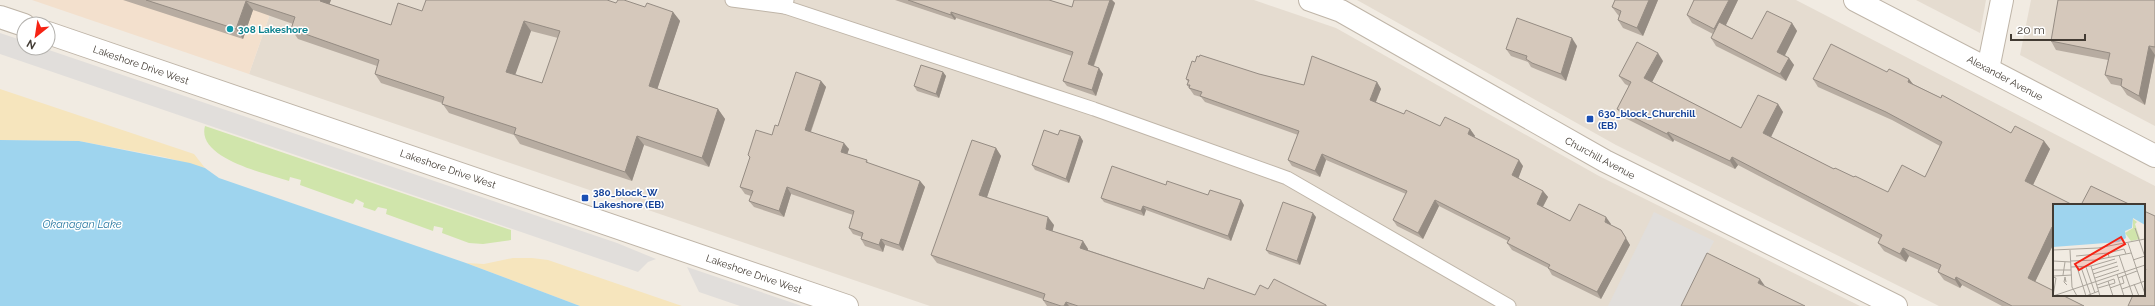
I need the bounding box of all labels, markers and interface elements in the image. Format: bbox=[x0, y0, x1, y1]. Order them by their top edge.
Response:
north arrow bbox=[16, 16, 56, 56]
scale bar bbox=[2011, 16, 2085, 42]
text: 20 m bbox=[2017, 23, 2045, 37]
marker: 308 Lakeshore bbox=[225, 24, 235, 34]
place label: 308 Lakeshore bbox=[238, 24, 308, 35]
text: N bbox=[24, 36, 38, 52]
street label: Lakeshore Drive West bbox=[92, 43, 191, 87]
street label: Alexander Avenue bbox=[1965, 53, 2045, 103]
place label: 630_block_Churchill (EB) bbox=[1598, 108, 1696, 131]
marker: 630_block_Churchill (EB) bbox=[1585, 114, 1595, 124]
street label: Churchill Avenue bbox=[1563, 135, 1637, 181]
street label: Lakeshore Drive West bbox=[399, 147, 498, 191]
place label: 380_block_W Lakeshore (EB) bbox=[593, 187, 664, 210]
marker: 380_block_W Lakeshore (EB) bbox=[580, 193, 590, 203]
inset map bbox=[2053, 204, 2145, 296]
water label: Okanagan Lake bbox=[42, 218, 122, 231]
street label: Lakeshore Drive West bbox=[705, 252, 804, 296]

